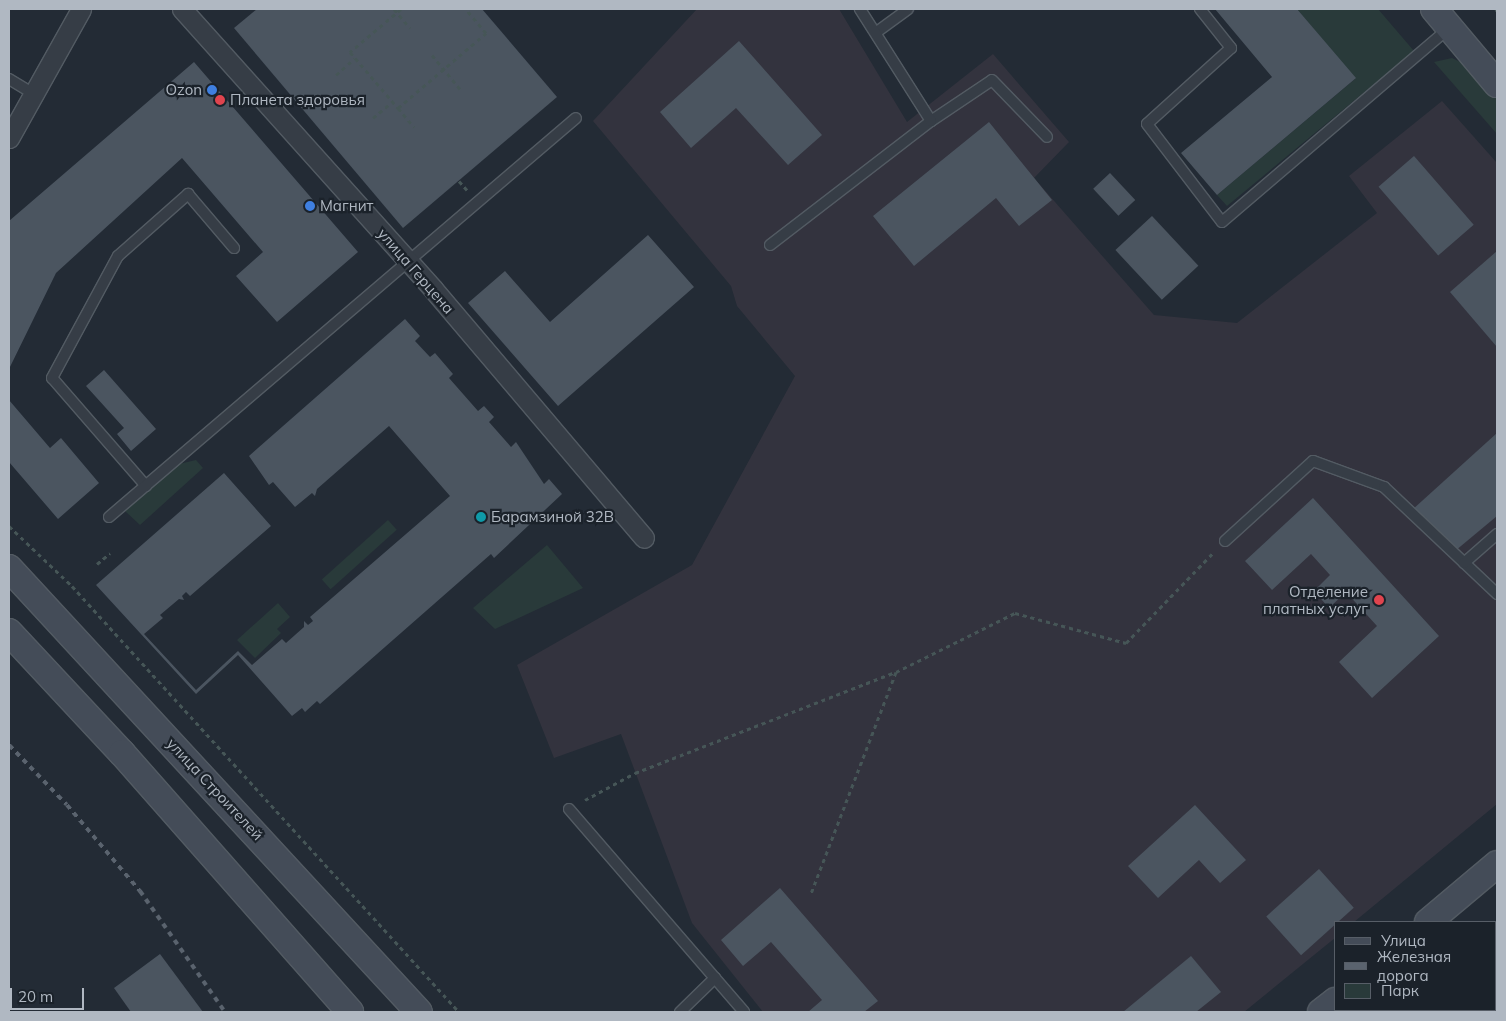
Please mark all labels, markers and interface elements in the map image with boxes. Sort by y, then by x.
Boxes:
place label: Ozon [165,81,202,99]
marker: Ozon [206,84,218,96]
place label: Планета здоровья [230,91,365,109]
marker: Планета здоровья [214,94,226,106]
place label: Магнит [320,197,373,215]
marker: Магнит [304,200,316,212]
street label: улица Герцена [374,225,458,317]
place label: Барамзиной 32В [491,508,614,526]
marker: Барамзиной 32В [475,511,487,523]
place label: Отделение платных услуг [1263,582,1368,617]
marker: Отделение платных услуг [1372,593,1386,607]
street label: улица Строителей [163,734,267,844]
legend [1334,921,1496,1011]
text: Улица [1381,931,1426,950]
text: Железная дорога [1377,947,1451,985]
scale bar [12,978,86,1010]
text: Парк [1381,981,1419,1000]
text: 20 m [18,987,53,1006]

